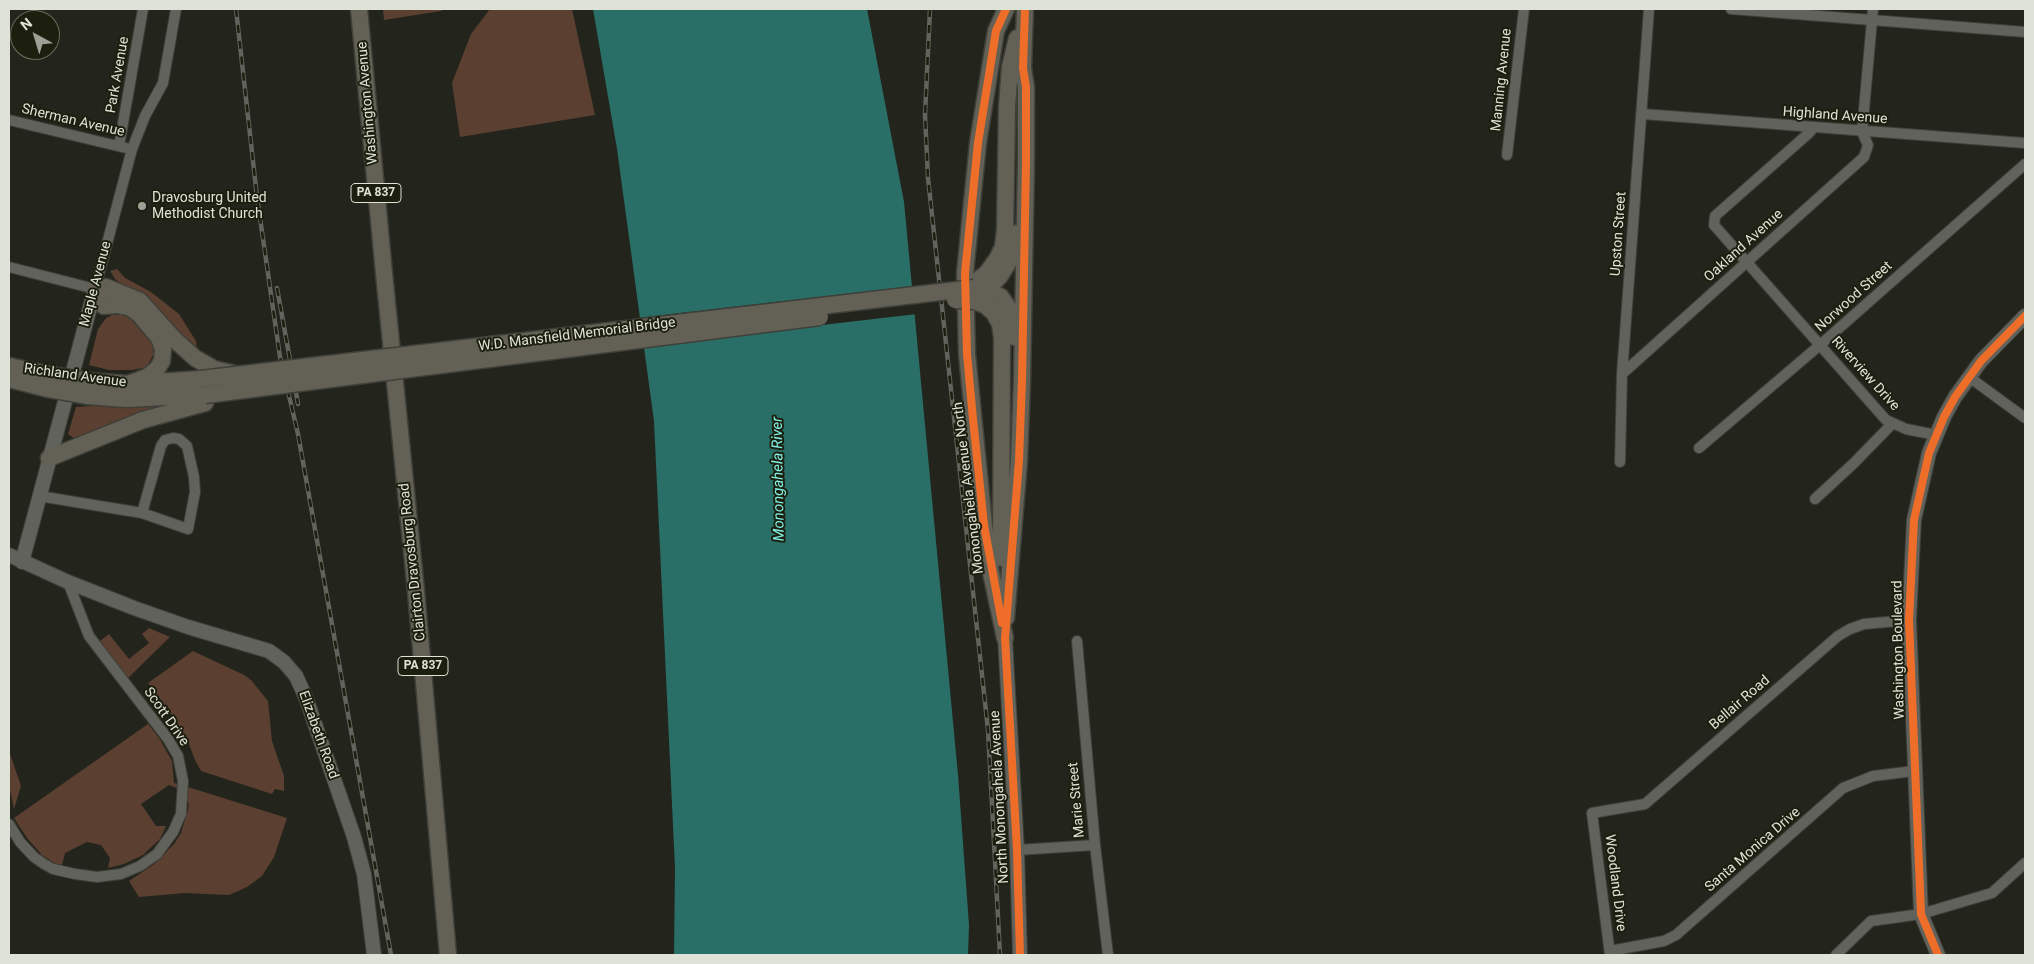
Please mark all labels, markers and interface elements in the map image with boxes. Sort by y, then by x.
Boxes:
north arrow [10,10,60,60]
text: N [17,15,35,33]
street label: Manning Avenue [1488,28,1516,132]
street label: Park Avenue [103,35,133,115]
street label: Washington Avenue [354,41,382,165]
street label: Sherman Avenue [20,101,126,141]
street label: Highland Avenue [1782,104,1888,128]
road number: PA 837 [351,184,401,202]
place label: Dravosburg United Methodist Church [152,190,267,222]
street label: Upston Street [1608,191,1630,277]
marker: Dravosburg United Methodist Church [136,200,148,212]
street label: Oakland Avenue [1701,206,1787,286]
street label: Maple Avenue [77,239,115,329]
street label: Norwood Street [1812,258,1896,336]
street label: W.D. Mansfield Memorial Bridge [478,315,676,355]
street label: Riverview Drive [1827,333,1903,415]
street label: Richland Avenue [23,361,127,391]
street label: Monongahela Avenue North [950,401,988,575]
water label: Monongahela River [769,417,789,541]
street label: Clairton Dravosburg Road [396,482,430,642]
street label: Washington Boulevard [1889,580,1909,720]
road number: PA 837 [398,656,448,676]
street label: Bellair Road [1706,672,1774,734]
street label: Scott Drive [140,684,192,750]
street label: Elizabeth Road [294,689,342,781]
street label: North Monongahela Avenue [987,710,1013,884]
street label: Marie Street [1065,762,1089,838]
street label: Santa Monica Drive [1702,804,1804,896]
street label: Woodland Drive [1601,834,1629,932]

